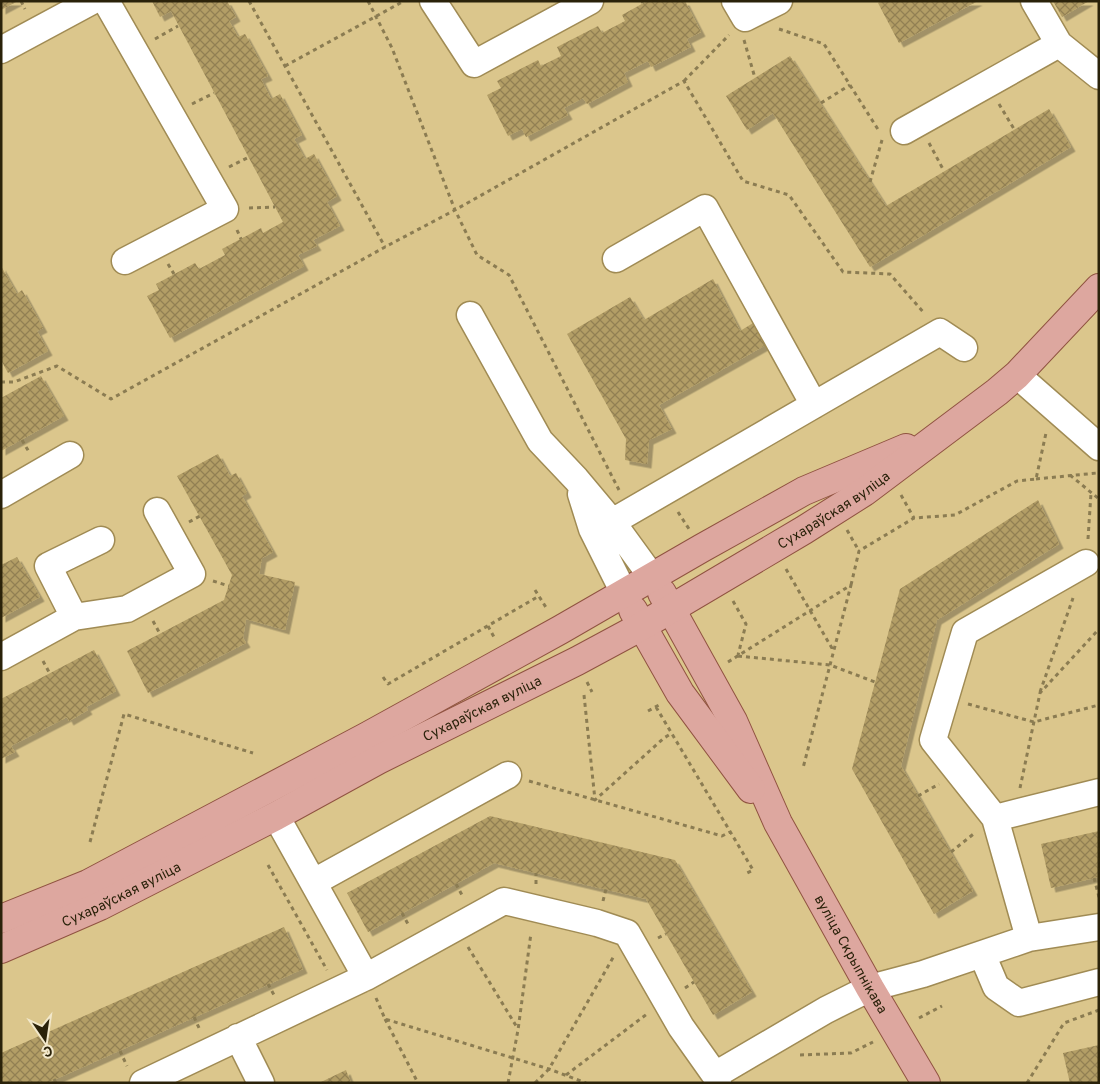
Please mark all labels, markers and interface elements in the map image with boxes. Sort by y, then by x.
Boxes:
street label: Сухараўская вуліца [775,468,894,554]
street label: Сухараўская вуліца [420,673,545,746]
street label: Сухараўская вуліца [59,859,184,932]
street label: вуліца Скрыпнікава [810,892,890,1017]
north arrow [20,1014,70,1064]
text: С [41,1041,54,1060]

